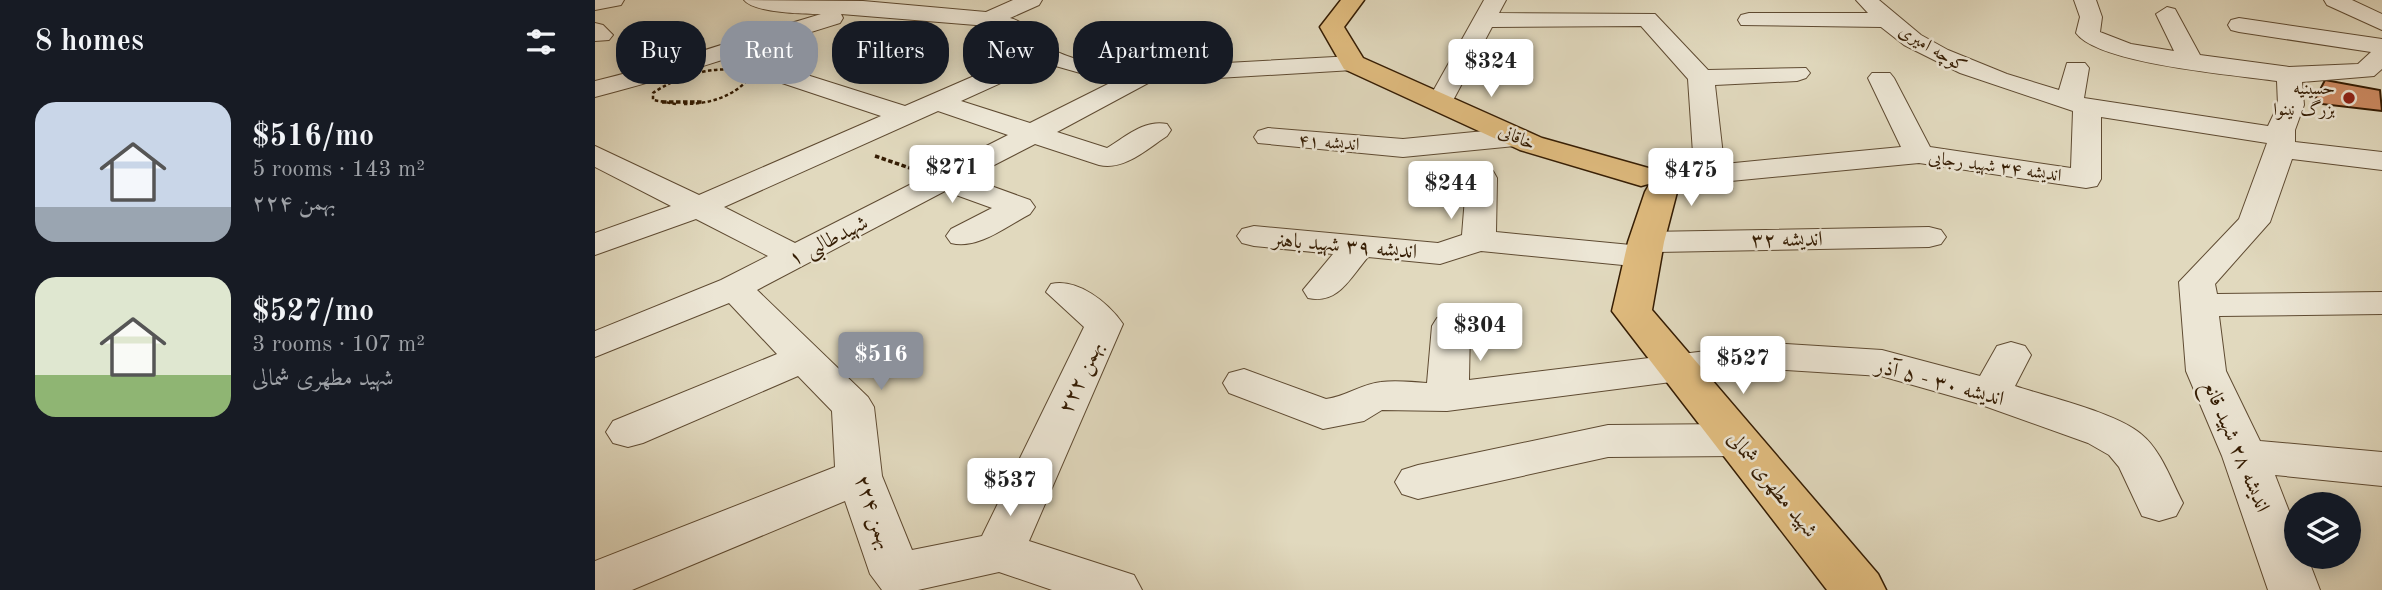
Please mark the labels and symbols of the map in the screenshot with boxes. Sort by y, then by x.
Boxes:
street label: کوچه امیری [1894,22,1969,79]
pin: $324 [1450,40,1532,99]
place label: حسینیه بزرگ نینوا [2273,80,2335,120]
marker: حسینیه بزرگ نینوا [2341,90,2357,106]
street label: خاقانی [1496,122,1537,154]
street label: اندیشه ۴۱ [1298,132,1360,155]
pin: $271 [911,146,993,205]
pin: $475 [1650,148,1732,208]
street label: اندیشه ۳۴ شهید رجایی [1927,149,2063,187]
pin: $244 [1410,162,1492,221]
street label: شهیدطالبی ۱ [786,213,874,275]
street label: اندیشه ۳۲ [1751,229,1823,252]
street label: اندیشه ۳۹ شهید باهنر [1270,230,1418,265]
pin: $304 [1439,304,1521,363]
pin: $516 [840,332,922,392]
pin: $527 [1702,336,1784,396]
street label: ۲۲بهمن ۲ [1056,339,1109,418]
street label: اندیشه ۳۰ - ۵ آذر [1871,352,2007,411]
street label: اندیشه ۲۸ شهید قانع [2192,378,2273,518]
street label: شهید مطهری شمالی [1721,428,1821,543]
pin: $537 [969,458,1051,518]
street label: ۲۲بهمن ۴ [848,473,895,553]

